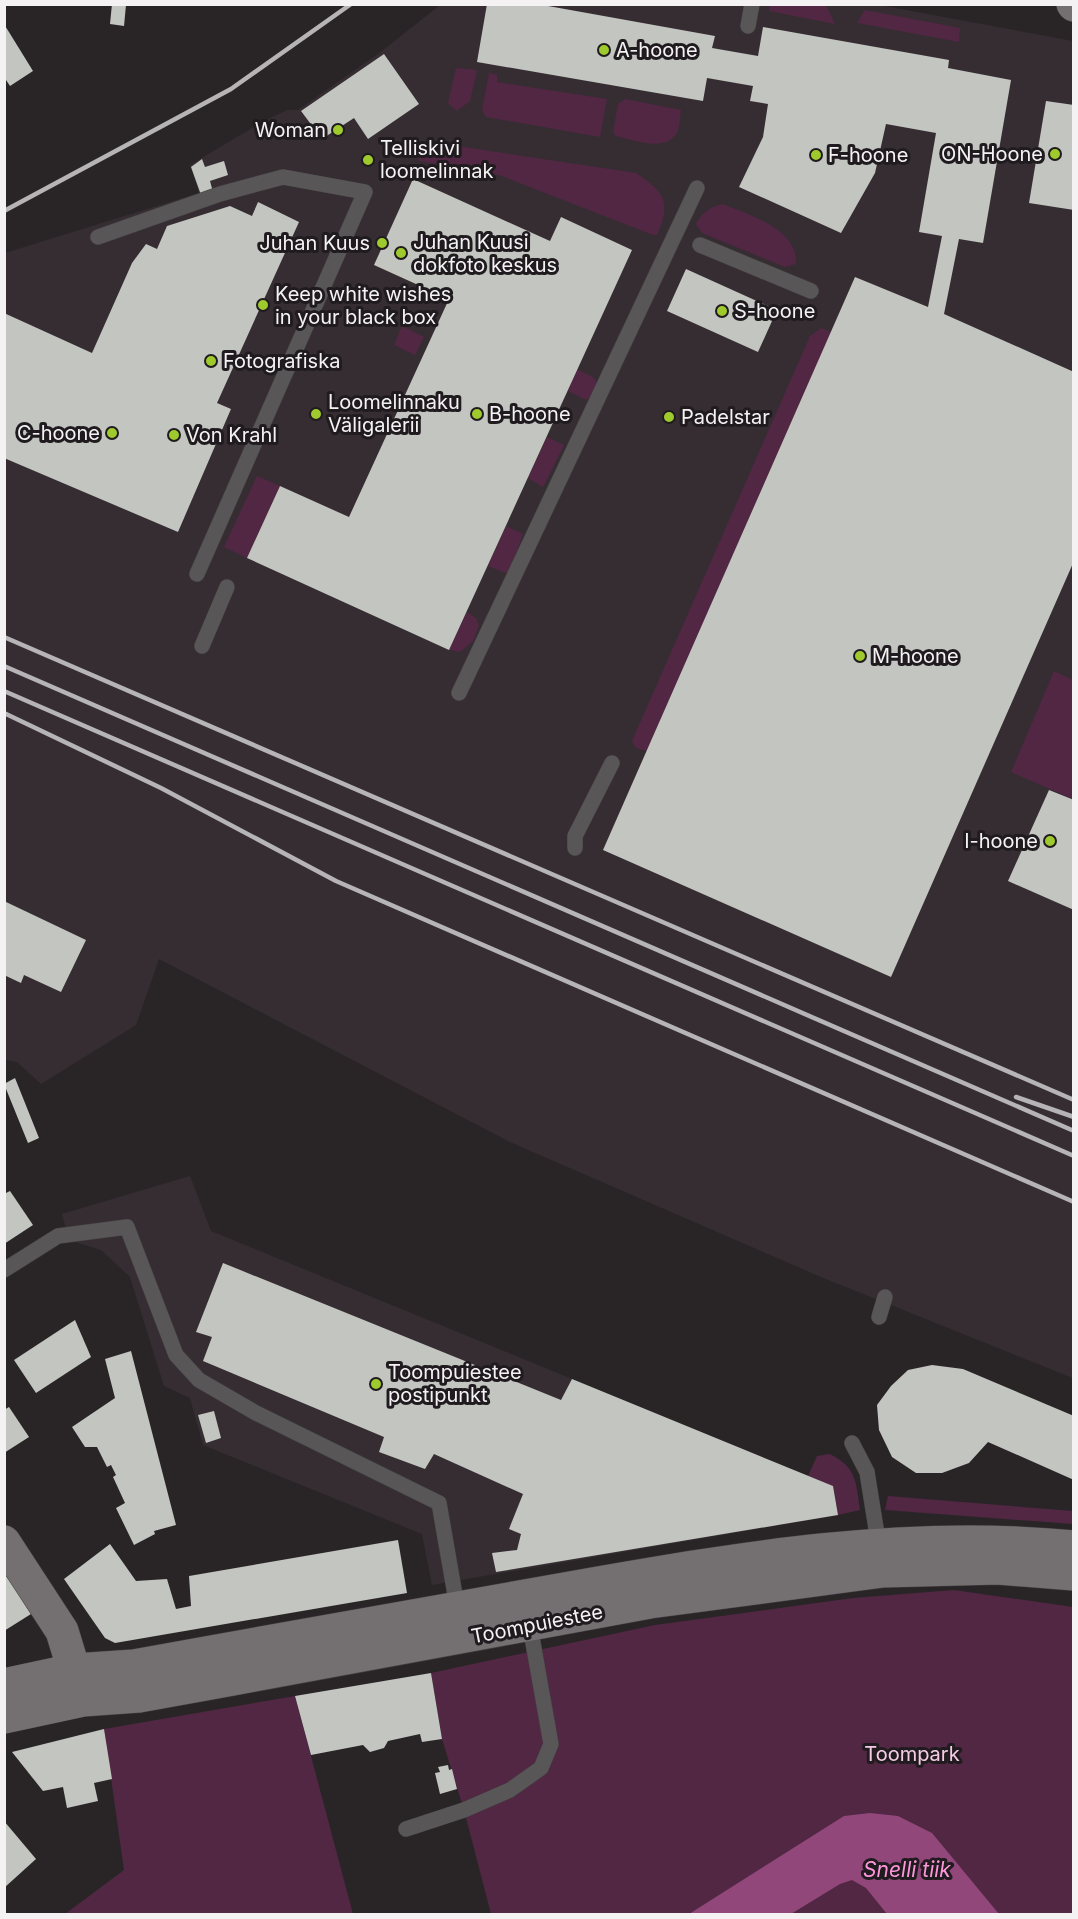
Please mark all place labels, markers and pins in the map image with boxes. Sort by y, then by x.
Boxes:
place label: A-hoone [616,38,698,62]
marker: A-hoone [597,43,611,57]
place label: Woman [255,118,326,142]
marker: Woman [331,123,345,137]
place label: Telliskivi loomelinnak [380,136,494,183]
place label: ON-Hoone [941,142,1043,166]
place label: F-hoone [828,143,908,167]
marker: ON-Hoone [1048,147,1062,161]
marker: F-hoone [809,148,823,162]
marker: Telliskivi loomelinnak [361,153,375,167]
place label: Juhan Kuusi dokfoto keskus [413,230,557,277]
place label: Juhan Kuus [259,231,370,255]
marker: Juhan Kuus [375,236,389,250]
marker: Juhan Kuusi dokfoto keskus [394,246,408,260]
place label: Keep white wishes in your black box [275,282,451,329]
marker: Keep white wishes in your black box [256,298,270,312]
place label: S-hoone [734,299,815,323]
marker: S-hoone [715,304,729,318]
place label: Fotografiska [223,349,340,373]
marker: Fotografiska [204,354,218,368]
place label: Loomelinnaku Väligalerii [328,390,460,437]
place label: B-hoone [489,402,571,426]
place label: Padelstar [681,405,770,429]
marker: Loomelinnaku Väligalerii [309,407,323,421]
marker: B-hoone [470,407,484,421]
marker: Padelstar [662,410,676,424]
place label: C-hoone [17,421,100,445]
place label: Von Krahl [186,423,277,447]
marker: C-hoone [105,426,119,440]
marker: Von Krahl [167,428,181,442]
place label: M-hoone [872,644,959,668]
marker: M-hoone [853,649,867,663]
place label: I-hoone [964,829,1038,853]
marker: I-hoone [1043,834,1057,848]
place label: Toompuiestee postipunkt [388,1360,522,1407]
marker: Toompuiestee postipunkt [369,1377,383,1391]

